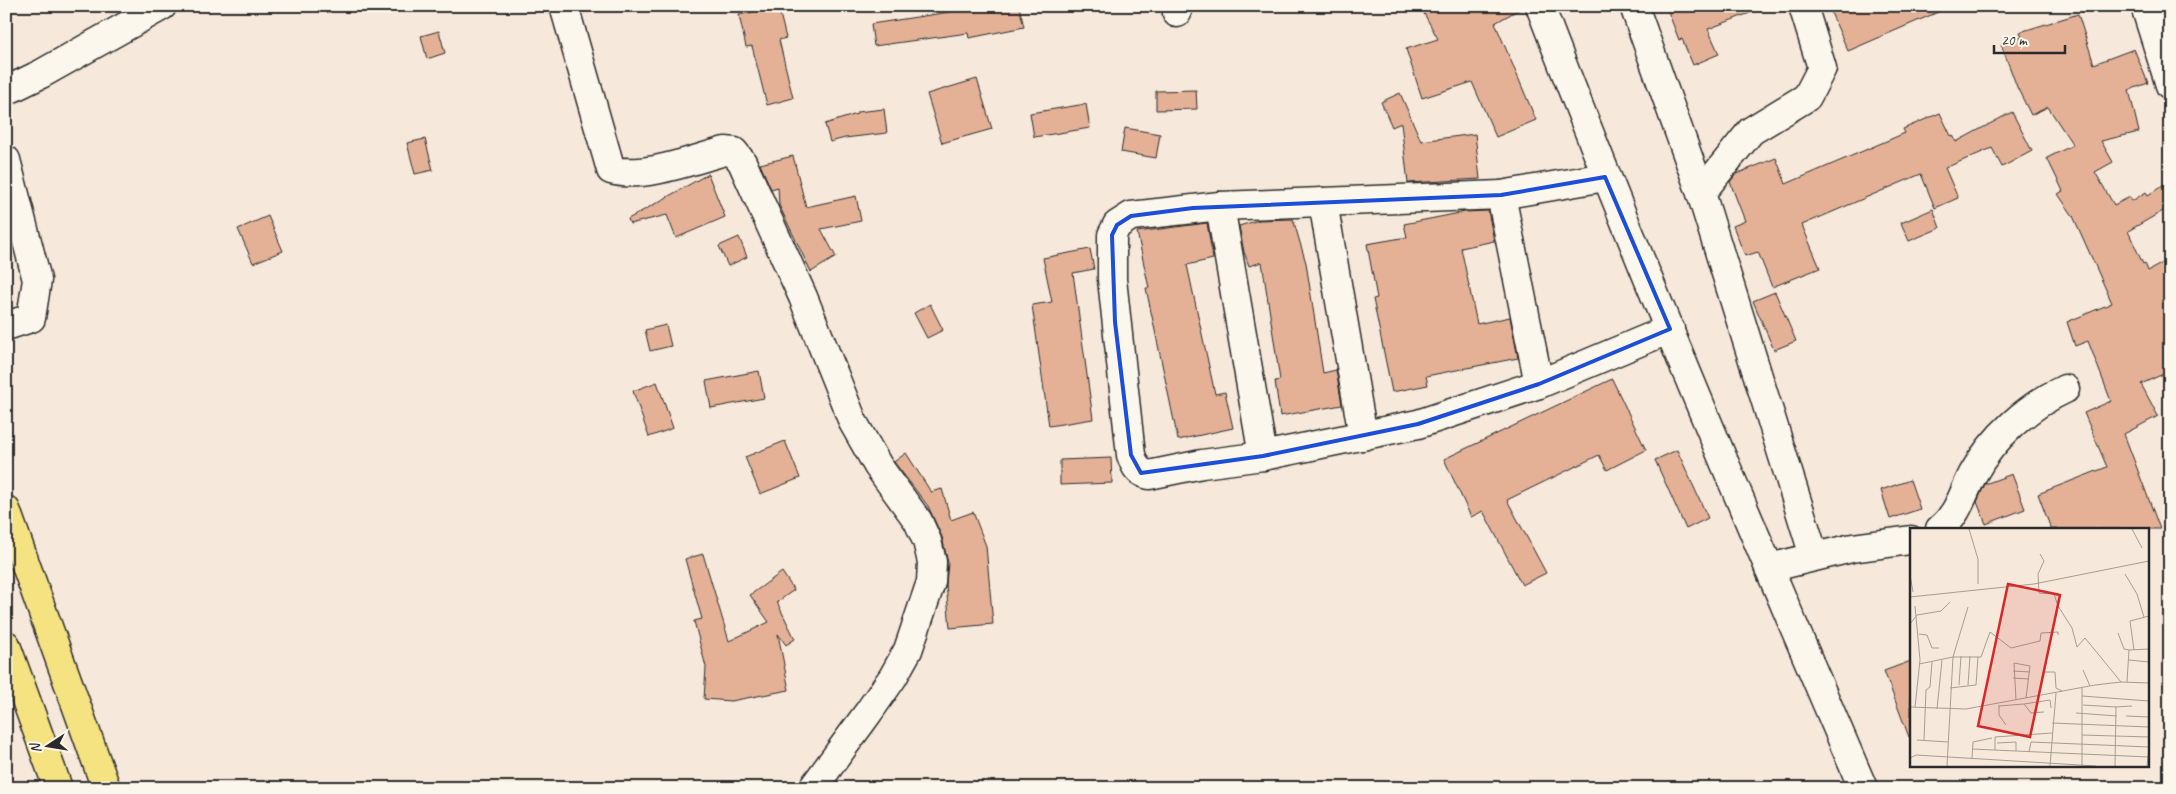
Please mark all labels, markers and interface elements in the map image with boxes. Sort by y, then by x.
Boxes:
scale bar [1994,22,2065,54]
text: 20 m [2001,31,2028,50]
inset map [1910,528,2148,766]
north arrow [22,722,72,772]
text: N [26,740,45,755]

